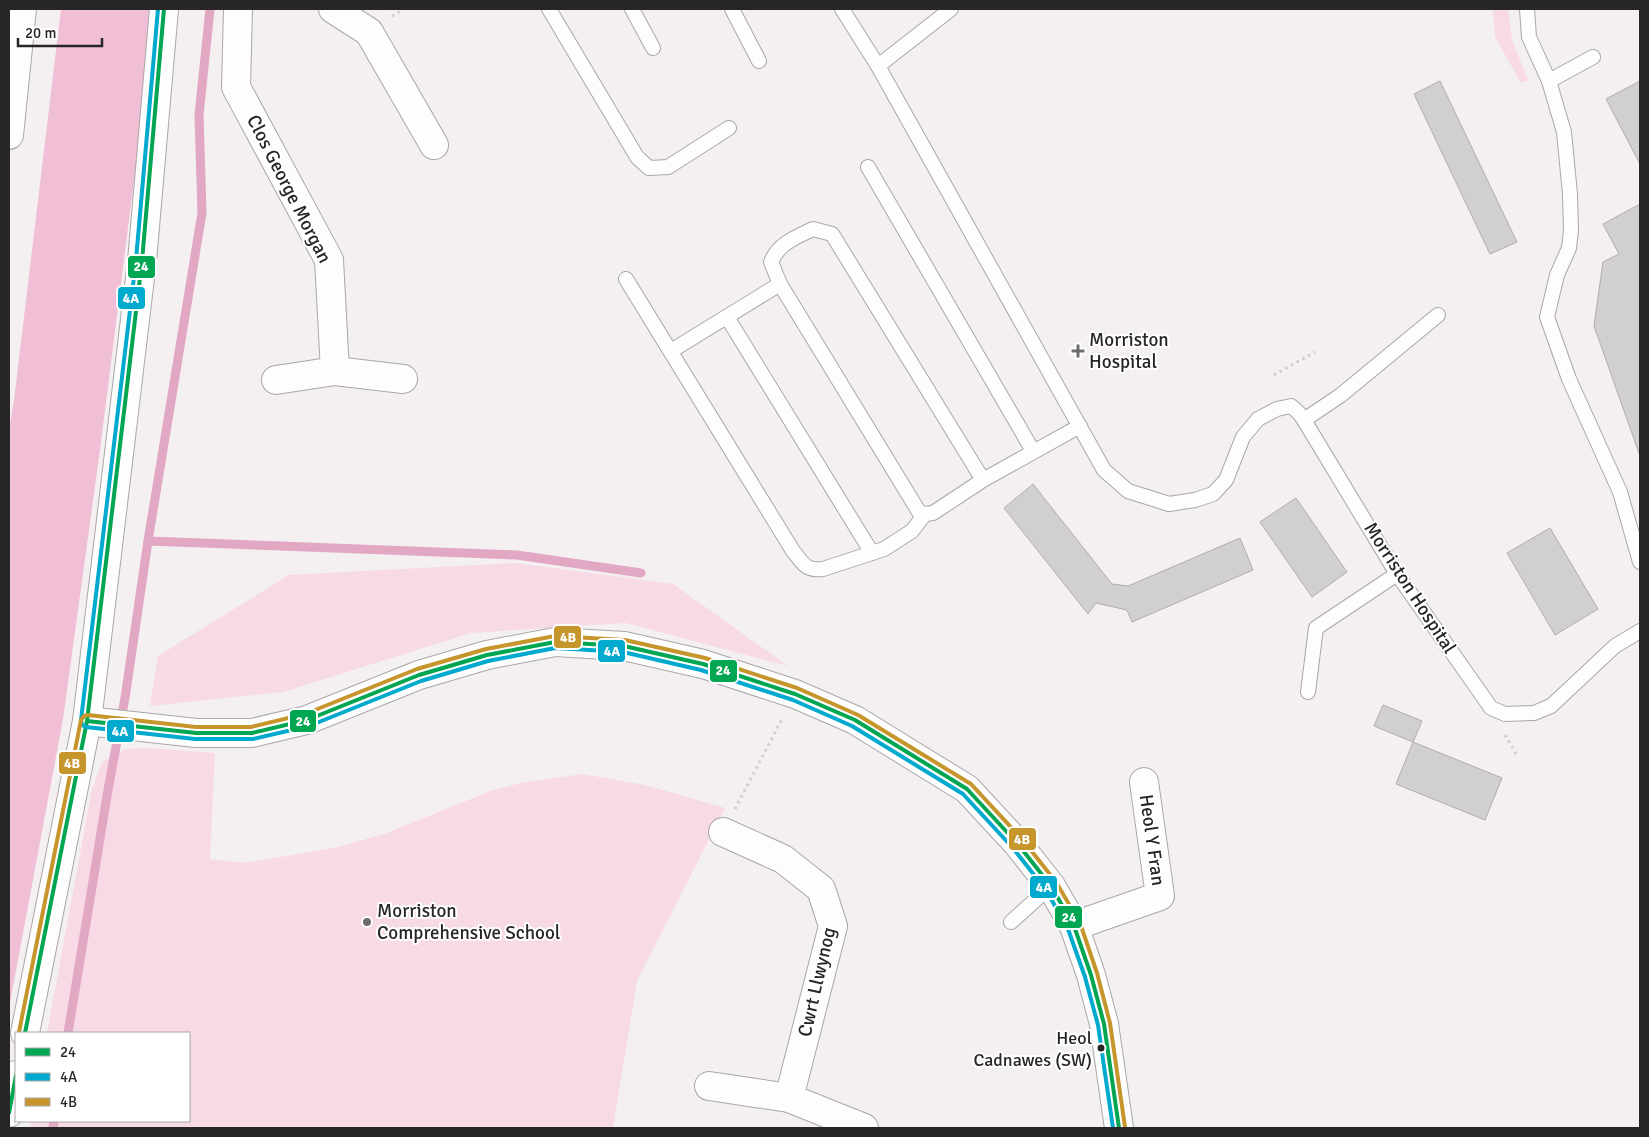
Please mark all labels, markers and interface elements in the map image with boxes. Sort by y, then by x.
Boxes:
scale bar [18,15,101,47]
text: 20 m [25,24,56,42]
street label: Clos George Morgan [241,111,337,267]
line badge: 24 [127,255,156,279]
text: 24 [133,258,149,275]
line badge: 4A [117,286,146,310]
text: 4A [123,290,139,307]
place label: Morriston Hospital [1089,328,1169,374]
marker: Morriston Hospital [1071,344,1085,358]
street label: Morriston Hospital [1359,518,1461,658]
line badge: 4B [553,625,582,649]
text: 4B [560,629,576,646]
line badge: 4A [597,639,626,663]
text: 4A [604,643,620,660]
line badge: 24 [709,659,738,683]
text: 24 [715,662,731,679]
line badge: 24 [289,709,317,733]
text: 24 [295,713,311,730]
line badge: 4A [106,719,135,743]
text: 4A [112,723,128,740]
line badge: 4B [58,751,87,775]
text: 4B [64,755,80,772]
street label: Heol Y Fran [1134,793,1170,887]
line badge: 4B [1008,827,1037,851]
text: 4B [1014,831,1030,848]
line badge: 4A [1029,875,1058,899]
text: 4A [1036,879,1052,896]
place label: Morriston Comprehensive School [377,899,560,945]
line badge: 24 [1054,905,1083,929]
text: 24 [1061,909,1077,926]
marker: Morriston Comprehensive School [361,916,373,928]
street label: Cwrt Llwynog [793,925,841,1039]
place label: Heol Cadnawes (SW) [973,1027,1092,1071]
legend [15,1032,190,1122]
text: 24 [60,1043,76,1061]
marker: Heol Cadnawes (SW) [1096,1043,1106,1053]
text: 4A [60,1068,77,1086]
text: 4B [60,1093,77,1111]

